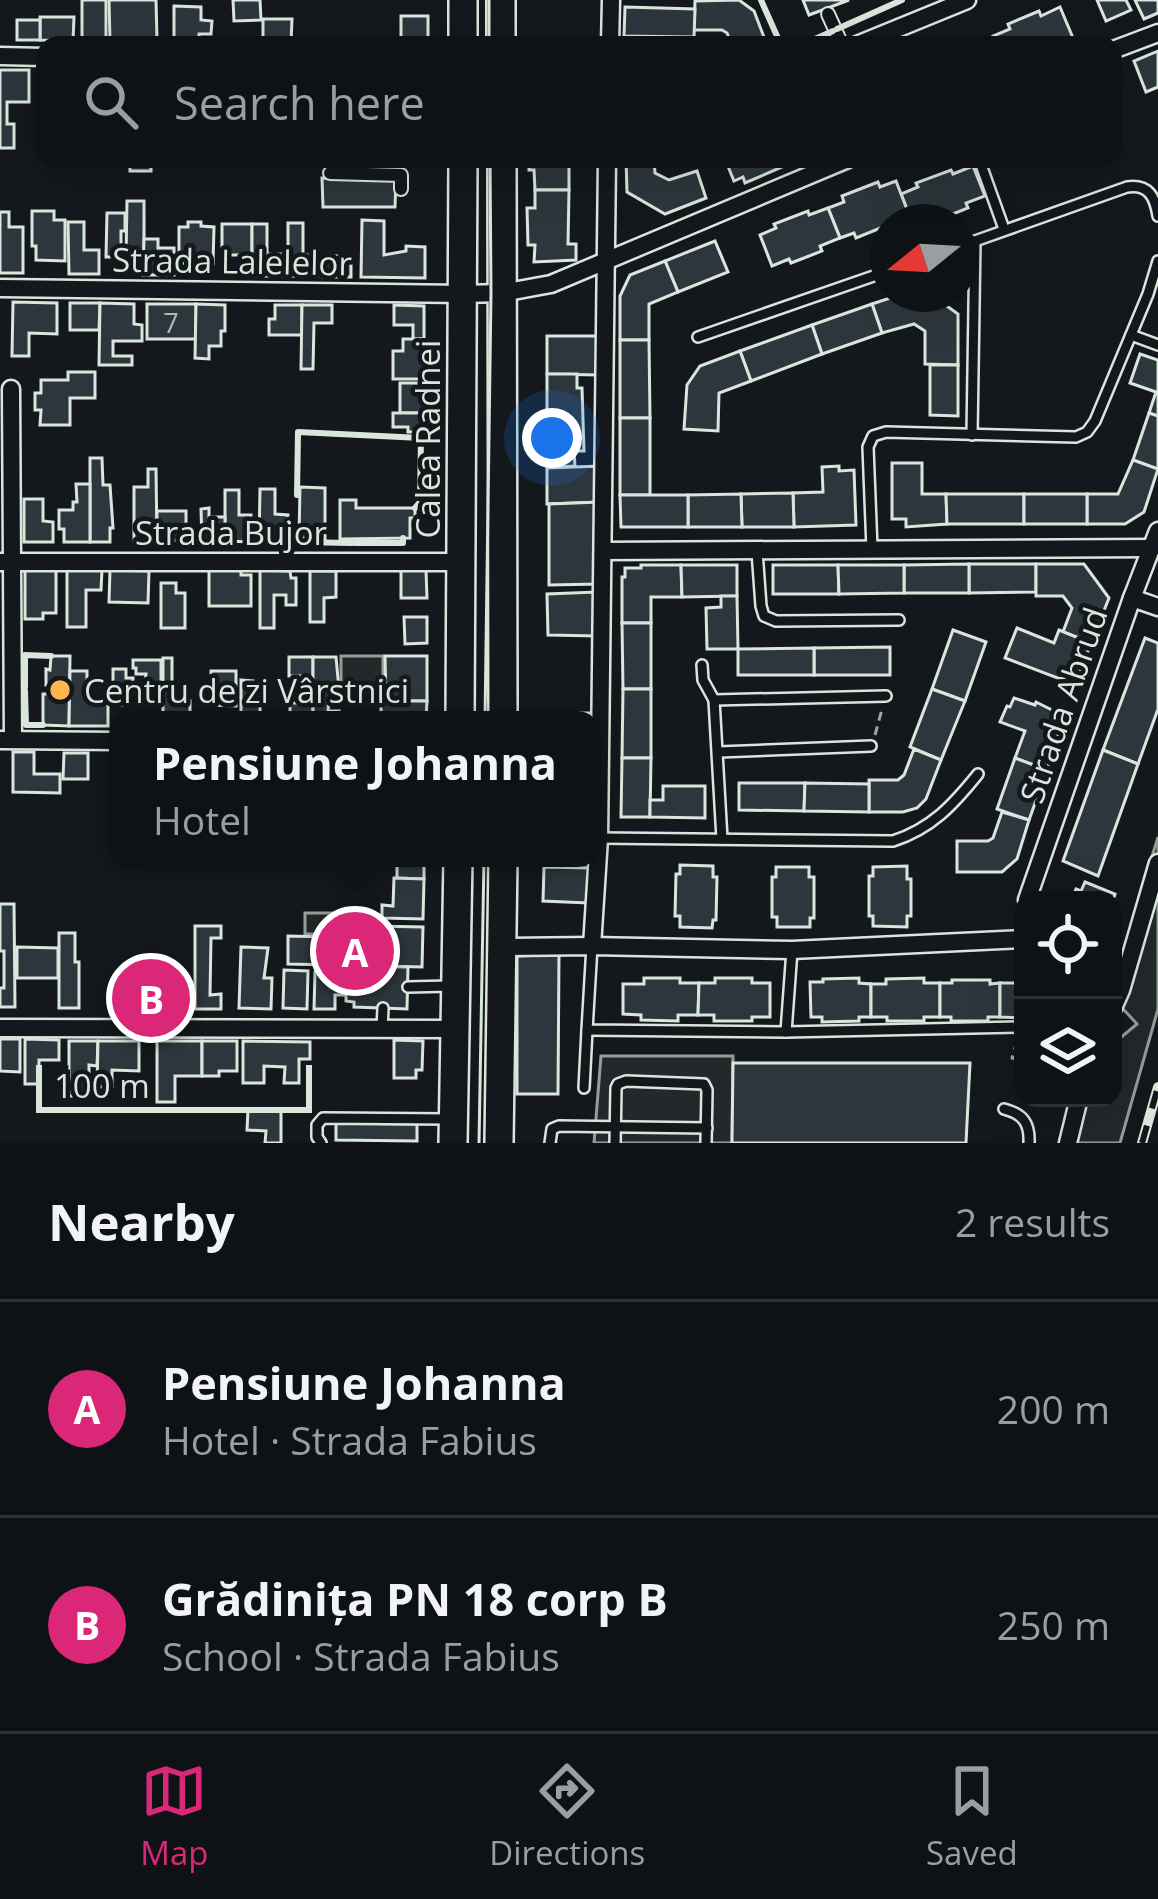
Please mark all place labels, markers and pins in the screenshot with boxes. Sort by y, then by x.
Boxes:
place label: Centru de zi Vârstnici [84,668,409,713]
marker: Centru de zi Vârstnici [47,677,73,703]
pin: A [316,906,394,996]
pin: B [112,953,190,1043]

